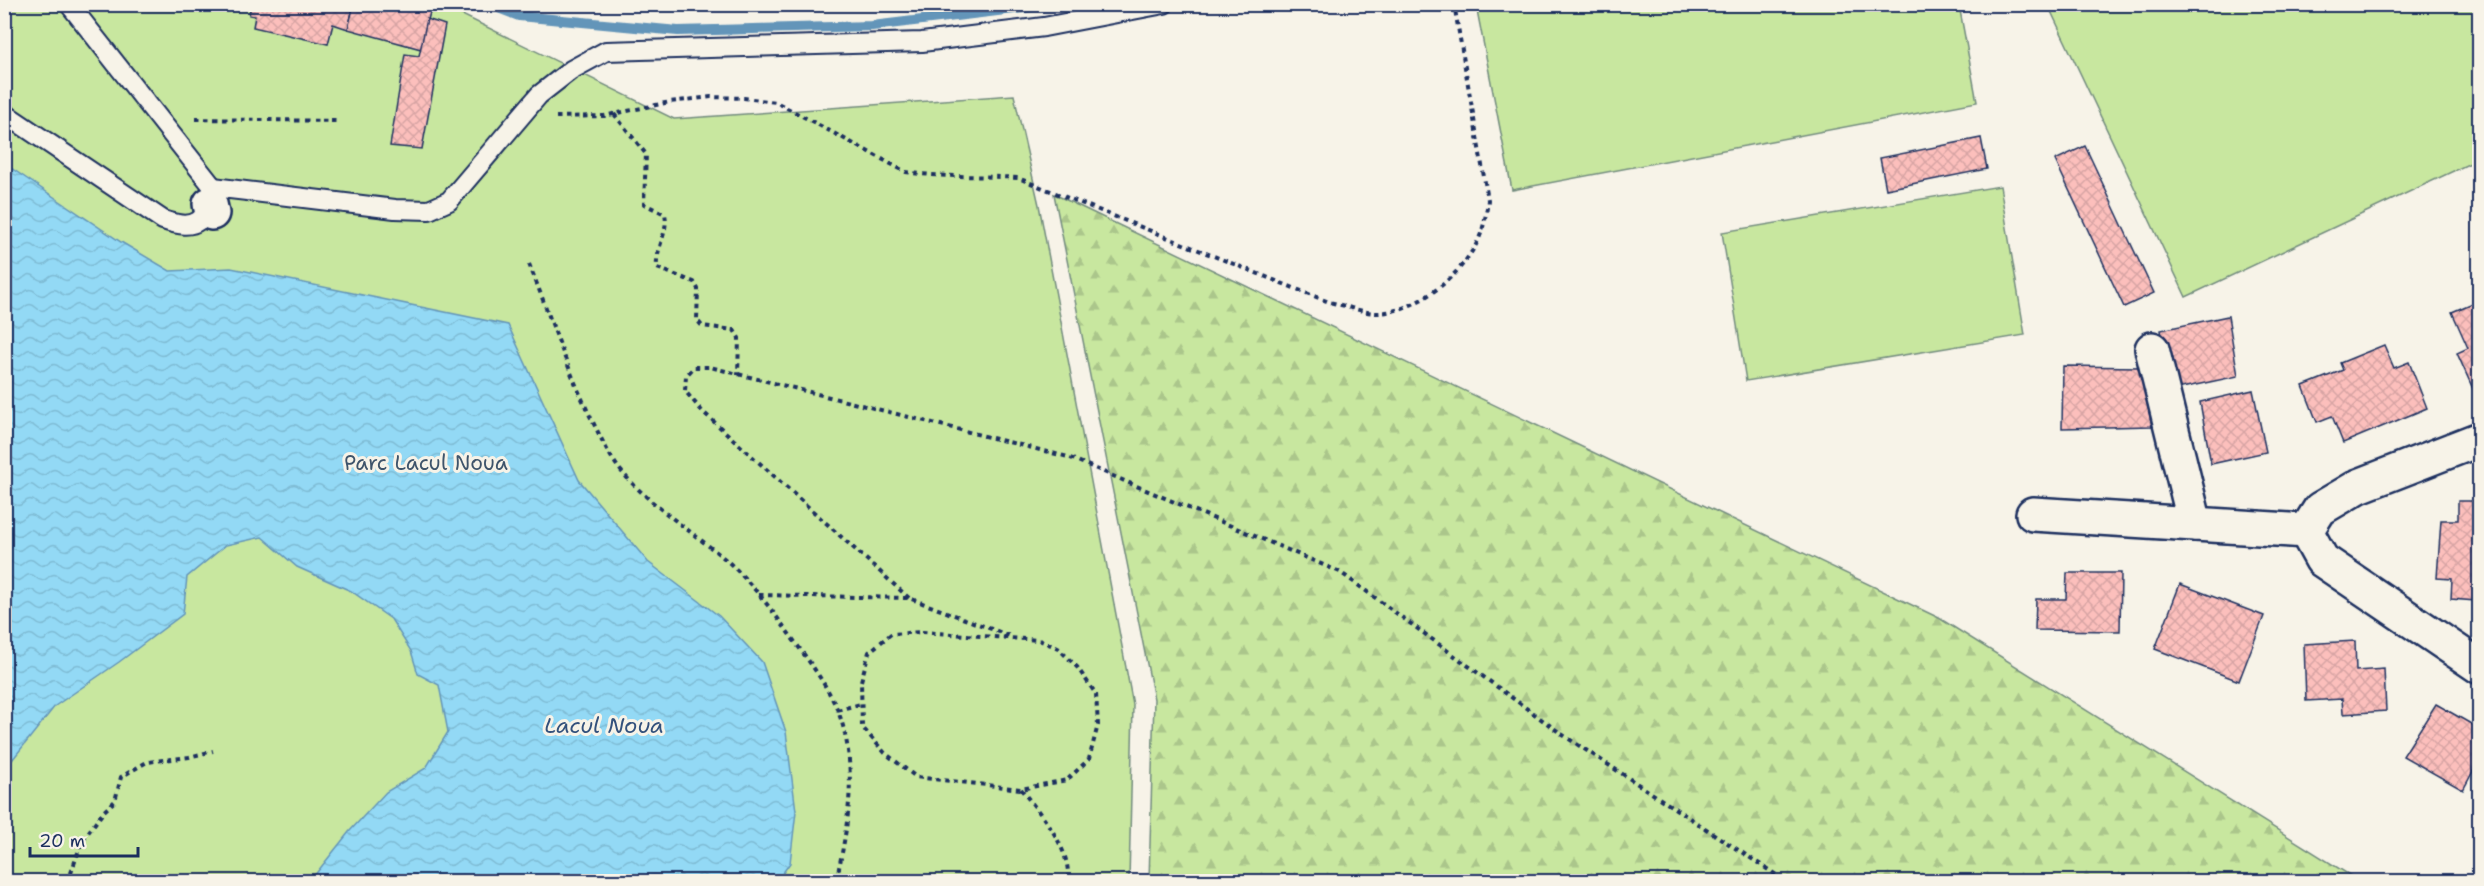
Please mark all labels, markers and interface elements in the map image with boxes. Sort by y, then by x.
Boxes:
park label: Parc Lacul Noua [344,449,508,477]
water label: Lacul Noua [544,711,664,740]
scale bar [30,820,138,858]
text: 20 m [39,829,85,853]

